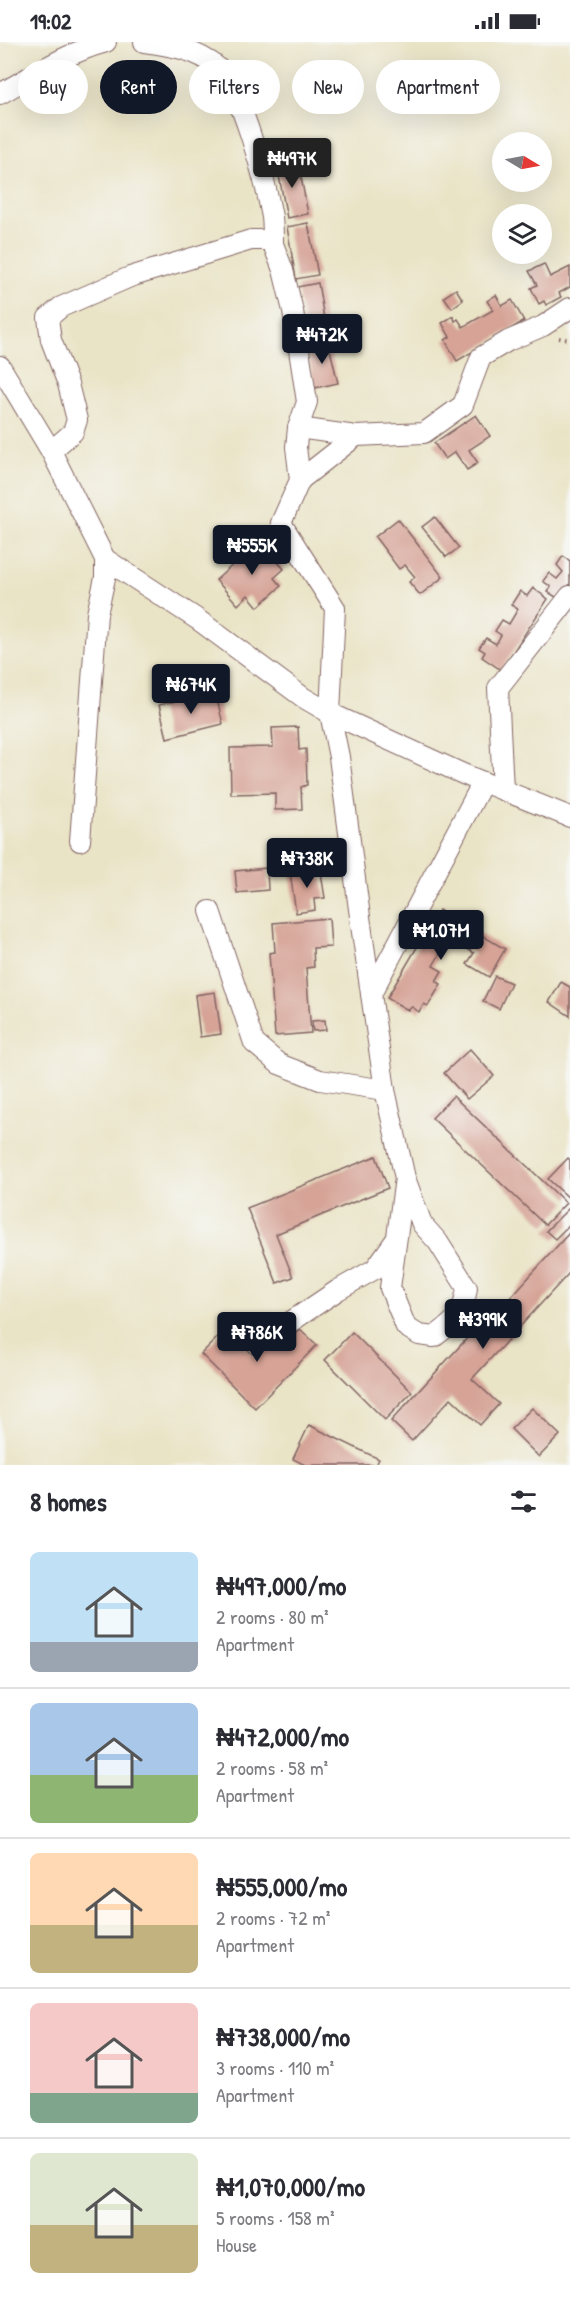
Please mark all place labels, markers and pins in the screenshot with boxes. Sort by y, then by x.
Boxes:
pin: ₦497K [250,138,334,189]
pin: ₦472K [280,314,364,365]
pin: ₦555K [210,525,294,576]
pin: ₦674K [149,664,233,715]
pin: ₦738K [265,838,349,889]
pin: ₦1.07M [392,910,490,961]
pin: ₦399K [441,1299,525,1350]
pin: ₦786K [215,1312,299,1363]

